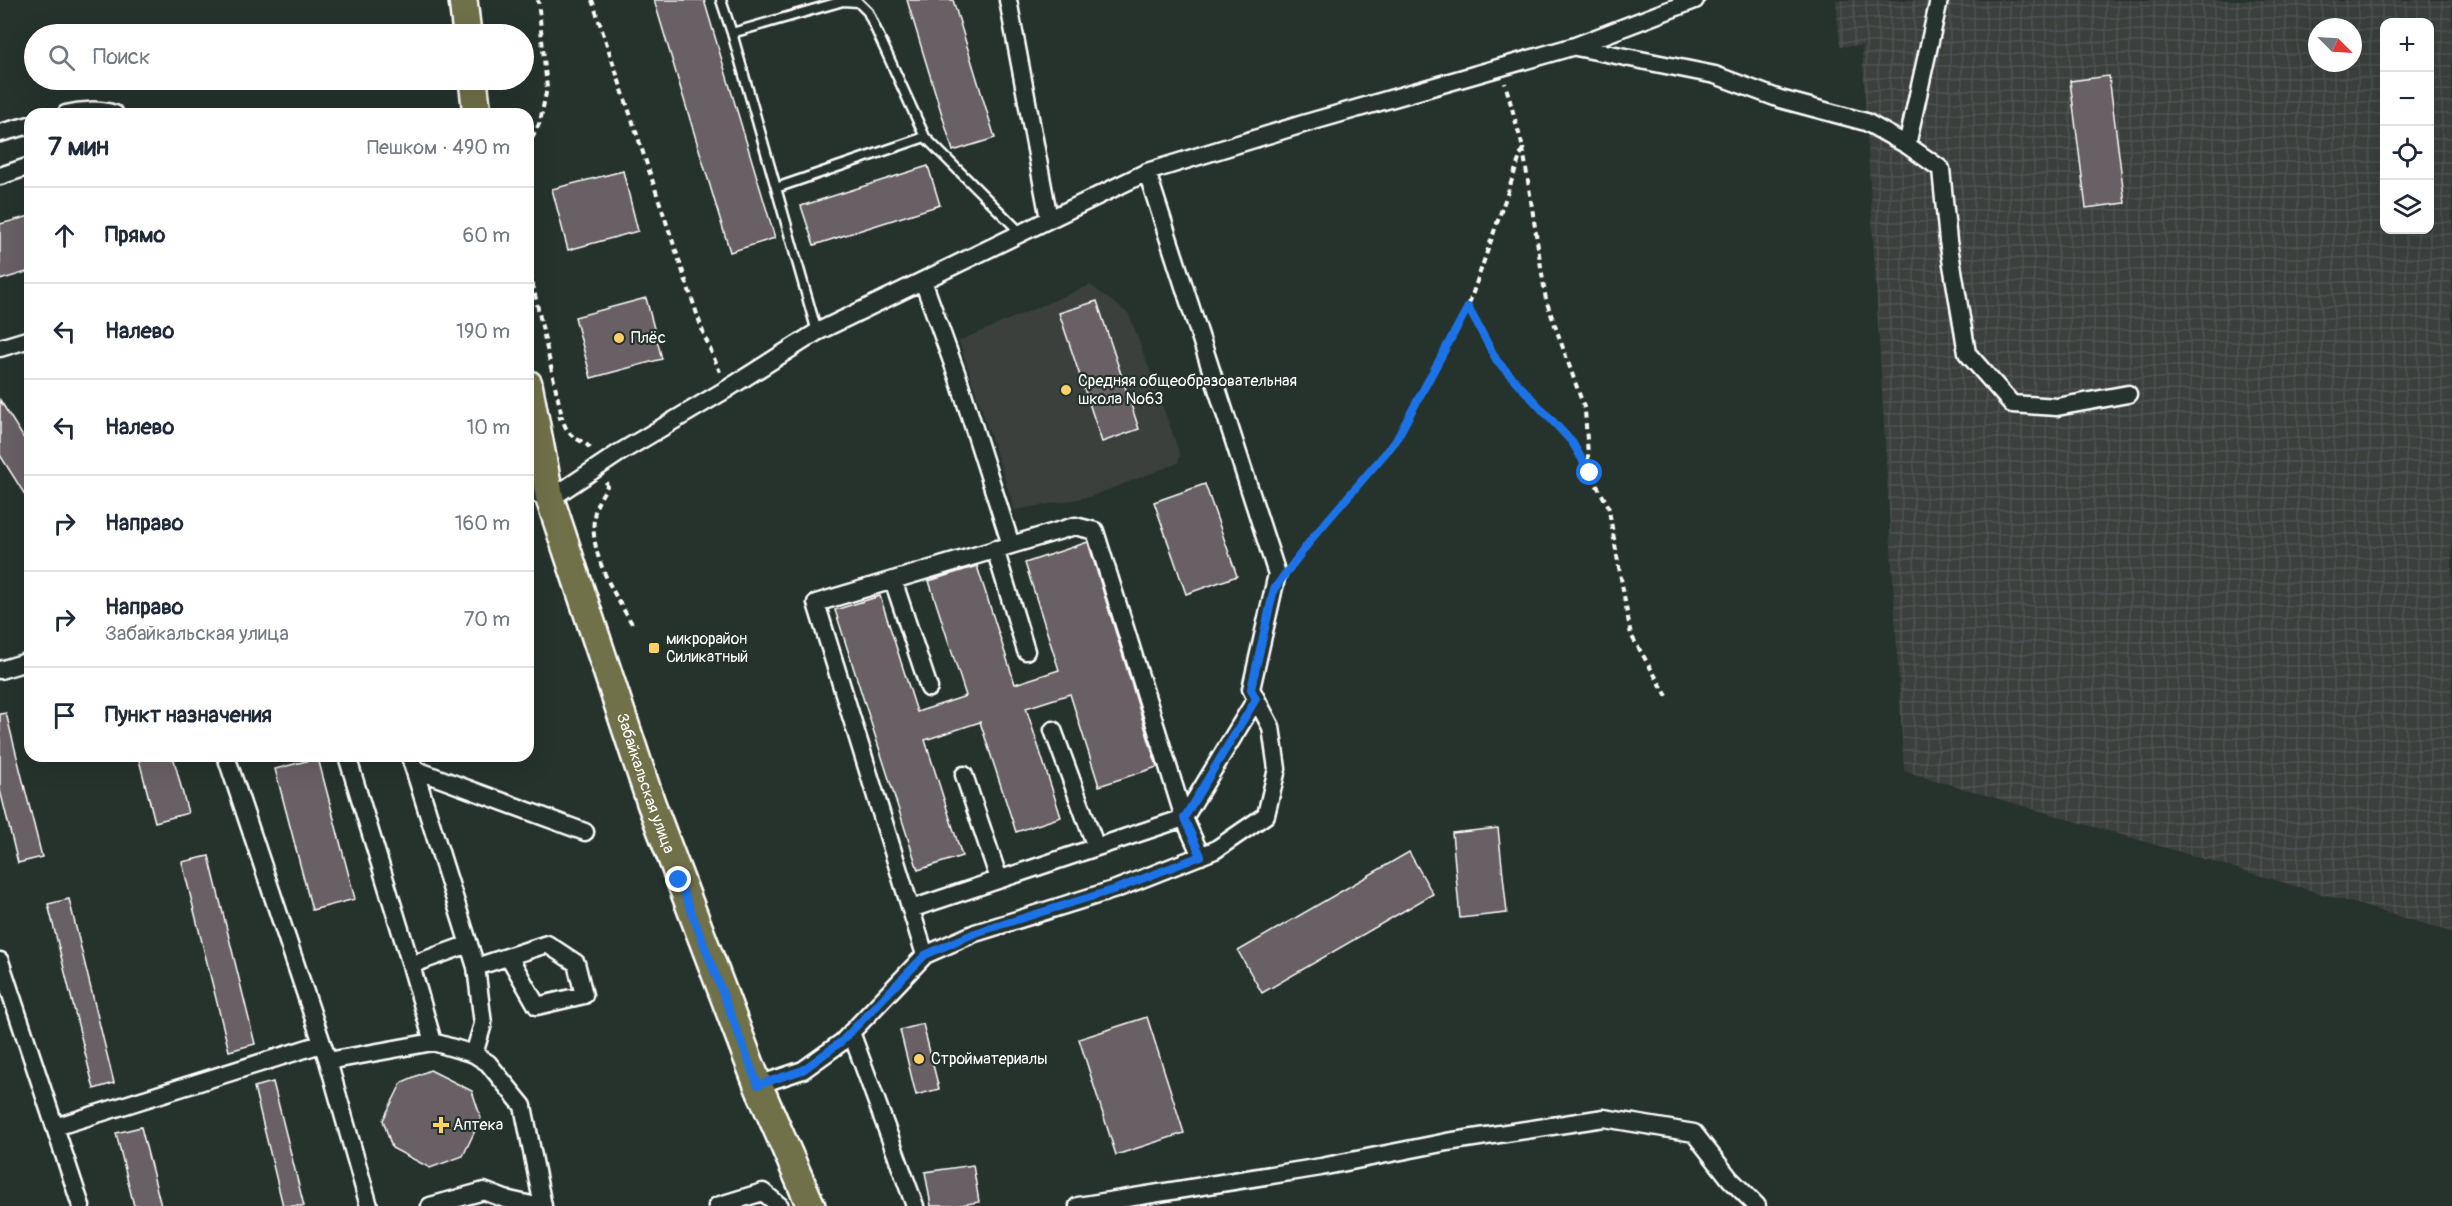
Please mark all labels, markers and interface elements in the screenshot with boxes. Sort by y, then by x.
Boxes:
north arrow [2308,18,2362,72]
map controls [2380,18,2434,234]
button: + [2380,18,2434,72]
search box [24,24,534,90]
icon: search [45,41,78,74]
text: Поиск [93,43,150,71]
button: − [2380,72,2434,126]
button: locate [2380,126,2434,180]
text: 7 мин [48,131,109,163]
text: Пешком · 490 m [367,135,510,160]
button: layers [2380,180,2434,234]
icon: ahead [48,219,81,252]
text: Прямо [105,221,165,249]
text: 60 m [463,223,510,248]
icon: left [48,315,81,348]
text: Налево [105,317,174,345]
text: 190 m [456,319,510,344]
place label: Плёс [631,328,666,348]
marker: Плёс [612,331,626,345]
place label: Средняя общеобразовательная школа №63 [1078,371,1297,409]
marker: Средняя общеобразовательная школа №63 [1059,383,1073,397]
icon: left [48,411,81,444]
text: Налево [105,413,174,441]
text: 10 m [466,415,510,440]
route start [1576,459,1602,485]
icon: right [48,507,81,540]
text: Направо [105,509,184,537]
text: 160 m [455,511,510,536]
text: Направо [105,593,184,621]
icon: right [48,603,81,636]
text: 70 m [464,607,510,632]
text: Забайкальская улица [105,621,289,646]
place label: микрорайон Силикатный [666,629,748,667]
marker: микрорайон Силикатный [647,641,661,655]
icon: arrive [48,699,81,732]
text: Пункт назначения [105,701,272,729]
street label: Забайкальская улица [612,711,679,856]
route end [665,866,691,892]
place label: Стройматериалы [931,1049,1047,1069]
marker: Стройматериалы [912,1052,926,1066]
place label: Аптека [453,1115,503,1135]
marker: Аптека [434,1118,448,1132]

